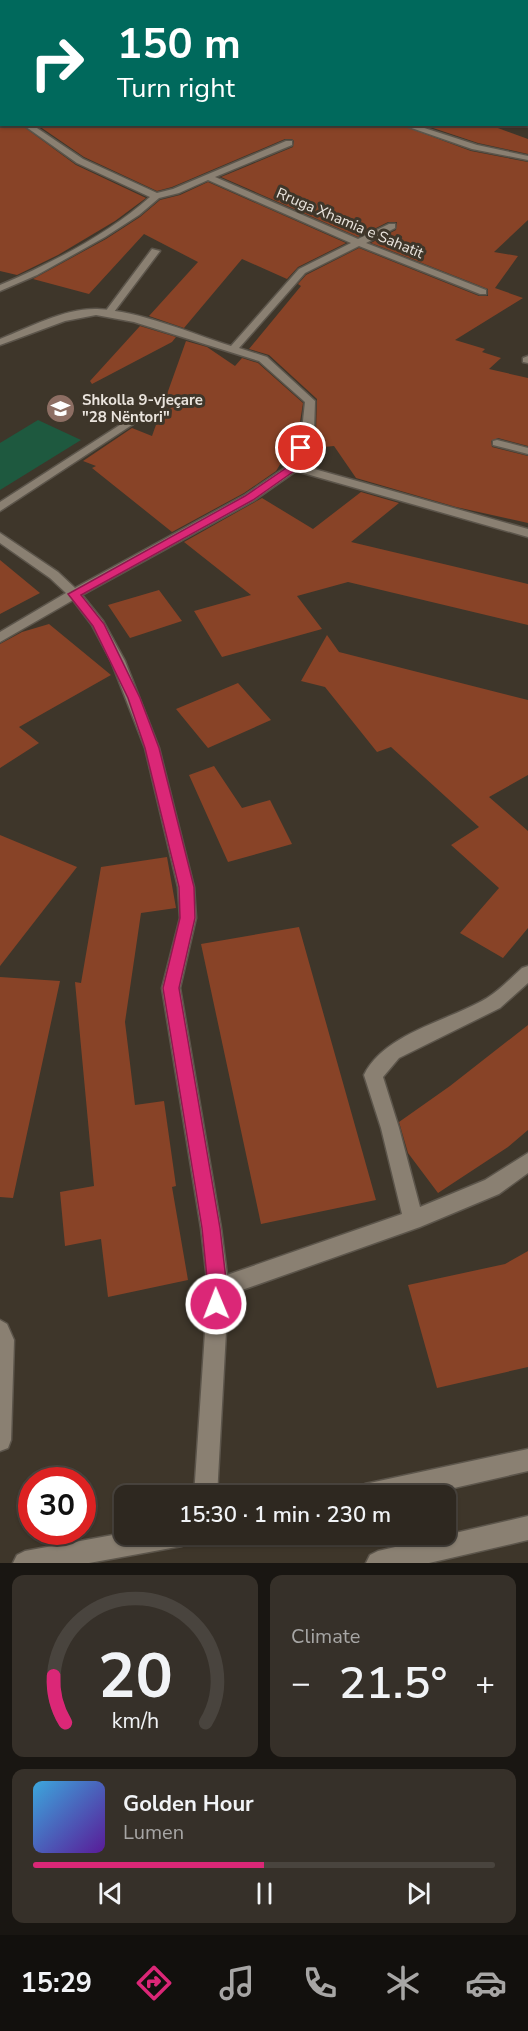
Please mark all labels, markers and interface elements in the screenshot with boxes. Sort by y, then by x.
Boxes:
text: 150 m [117,16,241,73]
icon: right [18,24,96,102]
text: Turn right [117,70,235,107]
street label: Rruga Xhamia e Sahatit [273,183,427,263]
place label: Shkolla 9-vjeçare "28 Nëntori" [82,390,203,427]
school or university icon: Shkolla 9-vjeçare "28 Nëntori" [45,393,77,425]
pin [275,422,326,473]
icon: arrive [284,431,317,464]
position arrow [184,1272,248,1336]
speed limit sign: 30 [18,1467,96,1545]
text: 15:30 · 1 min · 230 m [179,1500,391,1530]
text: Climate [291,1623,360,1650]
text: 20 [98,1634,172,1719]
text: 21.5° [339,1653,447,1714]
text: − [291,1661,311,1706]
text: + [475,1661,495,1706]
text: km/h [111,1706,159,1736]
text: Golden Hour [123,1789,254,1819]
text: Lumen [123,1819,184,1846]
icon: previous [94,1877,127,1910]
icon: pause [248,1877,281,1910]
icon: next [402,1877,435,1910]
icon: directions [133,1962,175,2004]
icon: music [216,1962,258,2004]
icon: phone [299,1962,341,2004]
icon: climate [382,1962,424,2004]
icon: car [465,1962,507,2004]
text: 15:29 [21,1965,92,2002]

